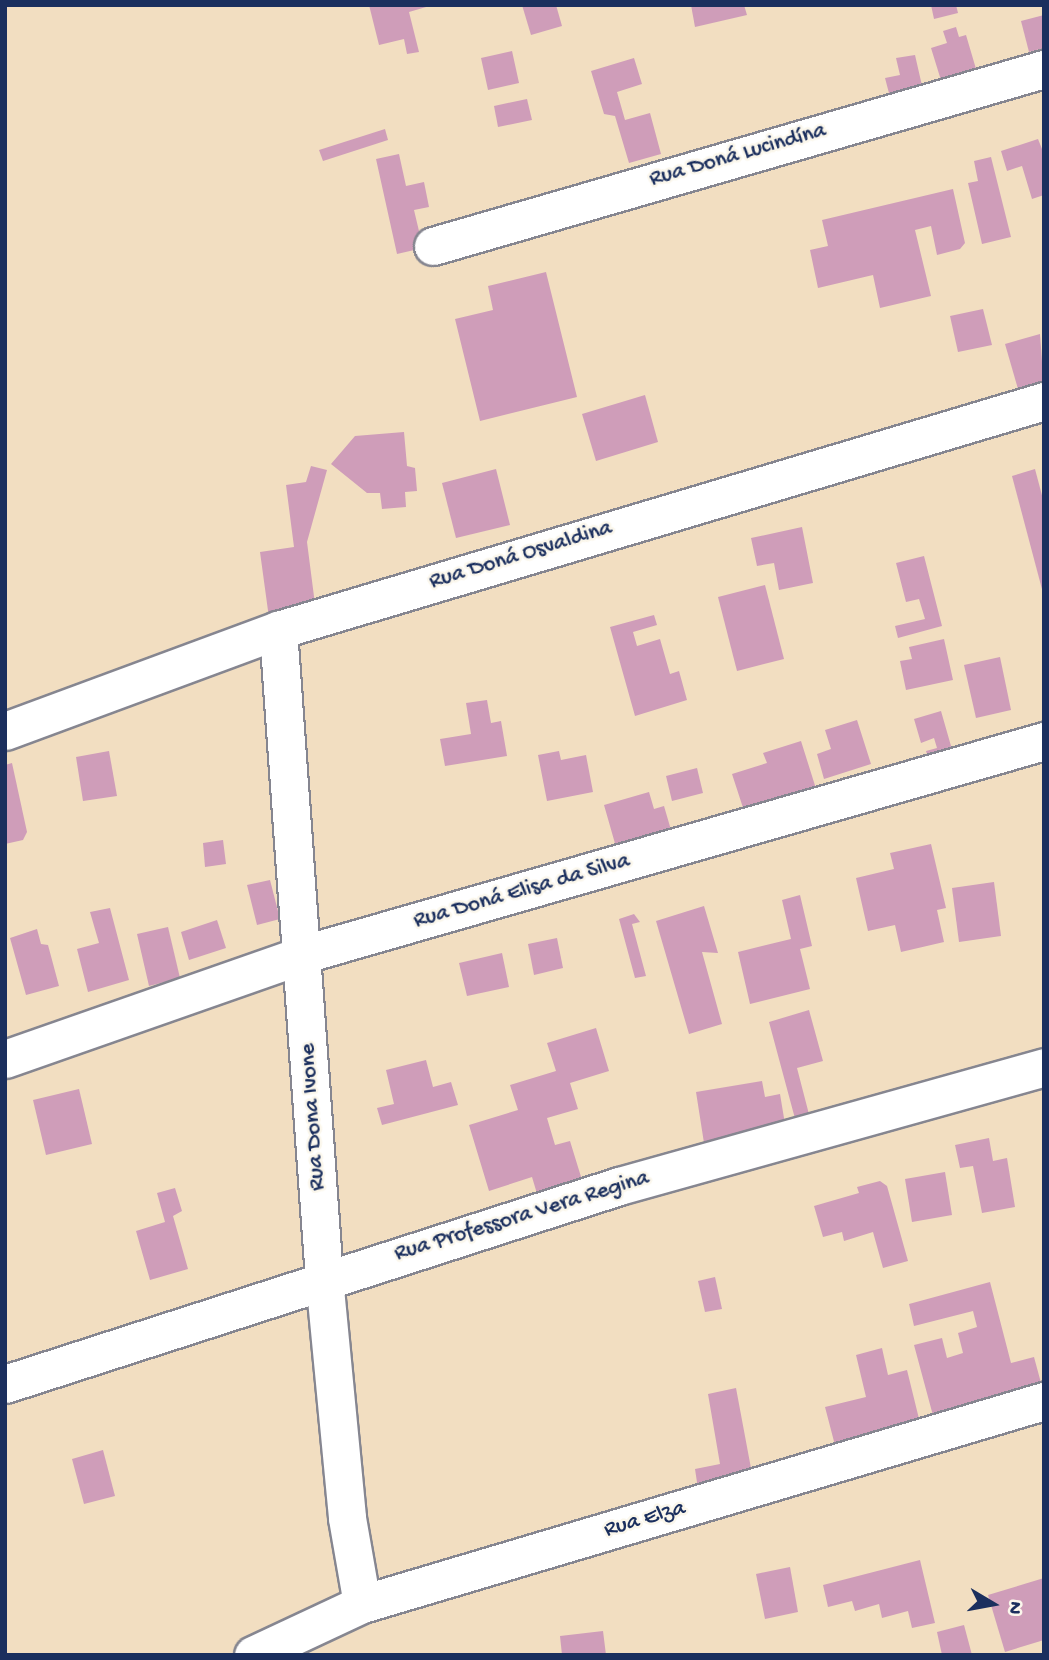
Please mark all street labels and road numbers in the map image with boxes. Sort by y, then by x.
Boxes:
street label: Rua Doná Lucindína [647,118,829,194]
street label: Rua Doná Osvaldina [426,515,616,597]
street label: Rua Doná Elisa da Silva [411,848,633,936]
street label: Rua Dona Ivone [295,1042,333,1192]
street label: Rua Professora Vera Regina [391,1165,653,1269]
street label: Rua Elza [601,1495,689,1545]

